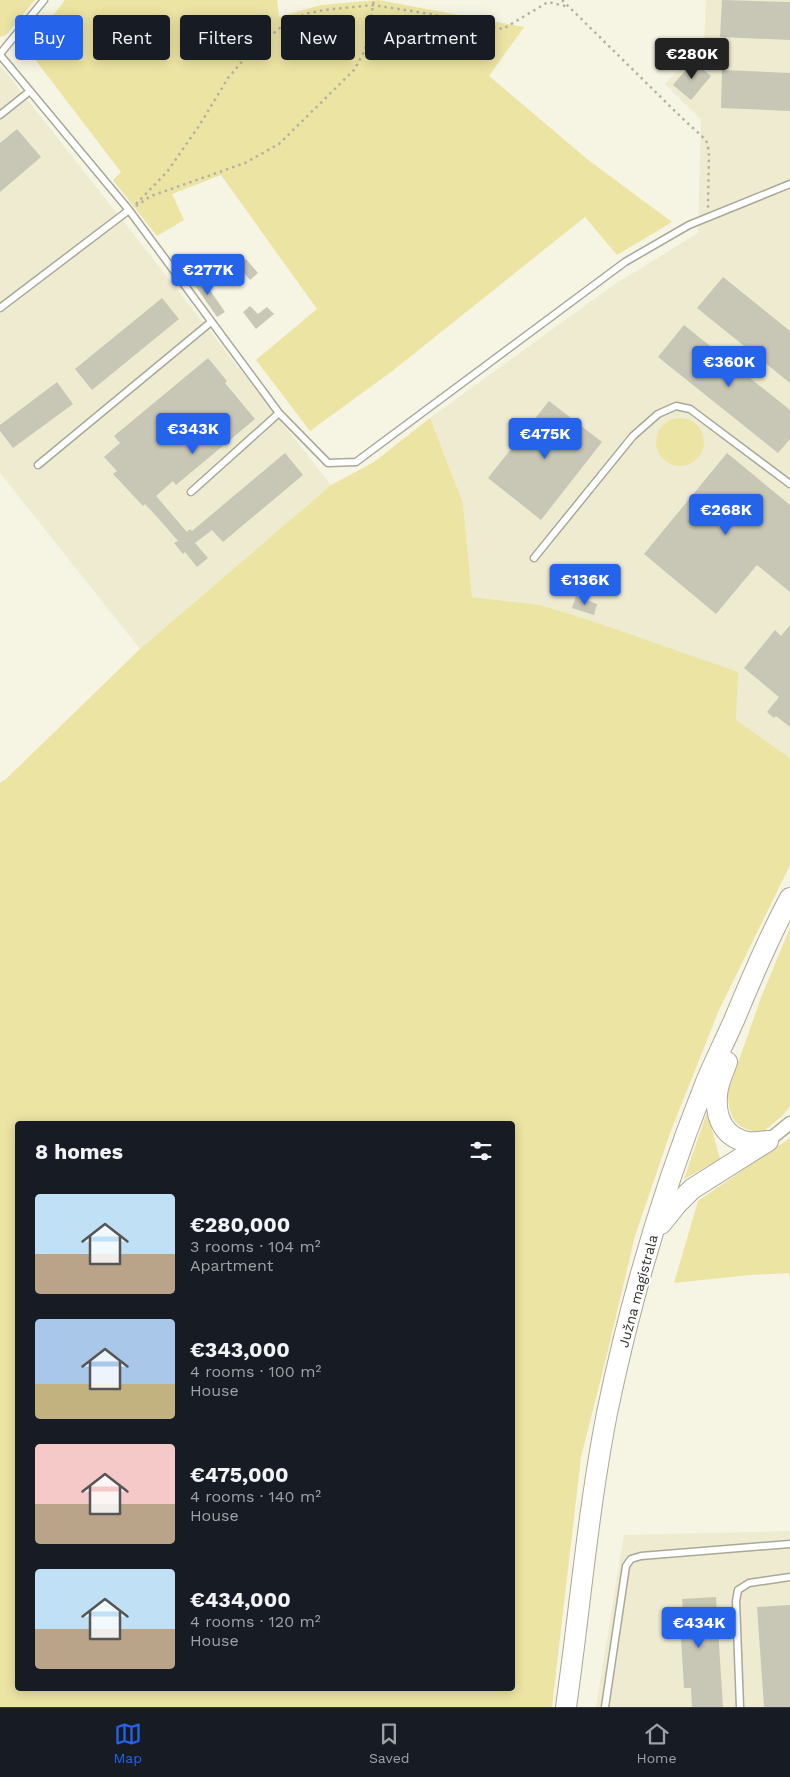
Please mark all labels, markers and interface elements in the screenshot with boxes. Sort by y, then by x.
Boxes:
chip: Buy [15,15,83,60]
chip: Rent [93,15,170,60]
chip: Filters [180,15,271,60]
chip: New [281,15,355,60]
chip: Apartment [365,15,495,60]
pin: €280K [657,38,727,80]
text: €280K [666,44,718,63]
pin: €277K [173,254,243,296]
text: €277K [182,260,234,279]
pin: €360K [694,346,764,388]
text: €360K [703,352,755,371]
pin: €343K [158,412,228,455]
pin: €475K [510,418,580,460]
text: €343K [167,419,219,438]
text: €475K [520,424,570,443]
pin: €268K [691,494,761,536]
text: €268K [700,500,752,519]
pin: €136K [550,564,620,606]
text: €136K [561,570,609,589]
icon: filters [467,1137,495,1165]
text: 8 homes [35,1139,123,1164]
text: €280,000 [190,1212,290,1237]
icon: home [75,1214,135,1274]
street label: Južna magistrala [615,1233,661,1349]
text: 3 rooms · 104 m² [190,1237,321,1256]
text: Apartment [190,1256,273,1275]
text: €343,000 [190,1337,290,1362]
icon: home [75,1339,135,1399]
text: 4 rooms · 100 m² [190,1362,321,1381]
text: House [190,1381,239,1400]
text: €475,000 [190,1462,288,1487]
icon: home [75,1464,135,1524]
text: 4 rooms · 140 m² [190,1487,321,1506]
text: House [190,1506,239,1525]
text: €434,000 [190,1587,291,1612]
icon: home [75,1589,135,1649]
pin: €434K [664,1606,734,1649]
text: 4 rooms · 120 m² [190,1612,321,1631]
text: €434K [673,1613,725,1632]
text: House [190,1631,239,1650]
tab: Map [113,1720,142,1766]
tab: Saved [369,1720,410,1766]
tab: Home [637,1720,677,1766]

